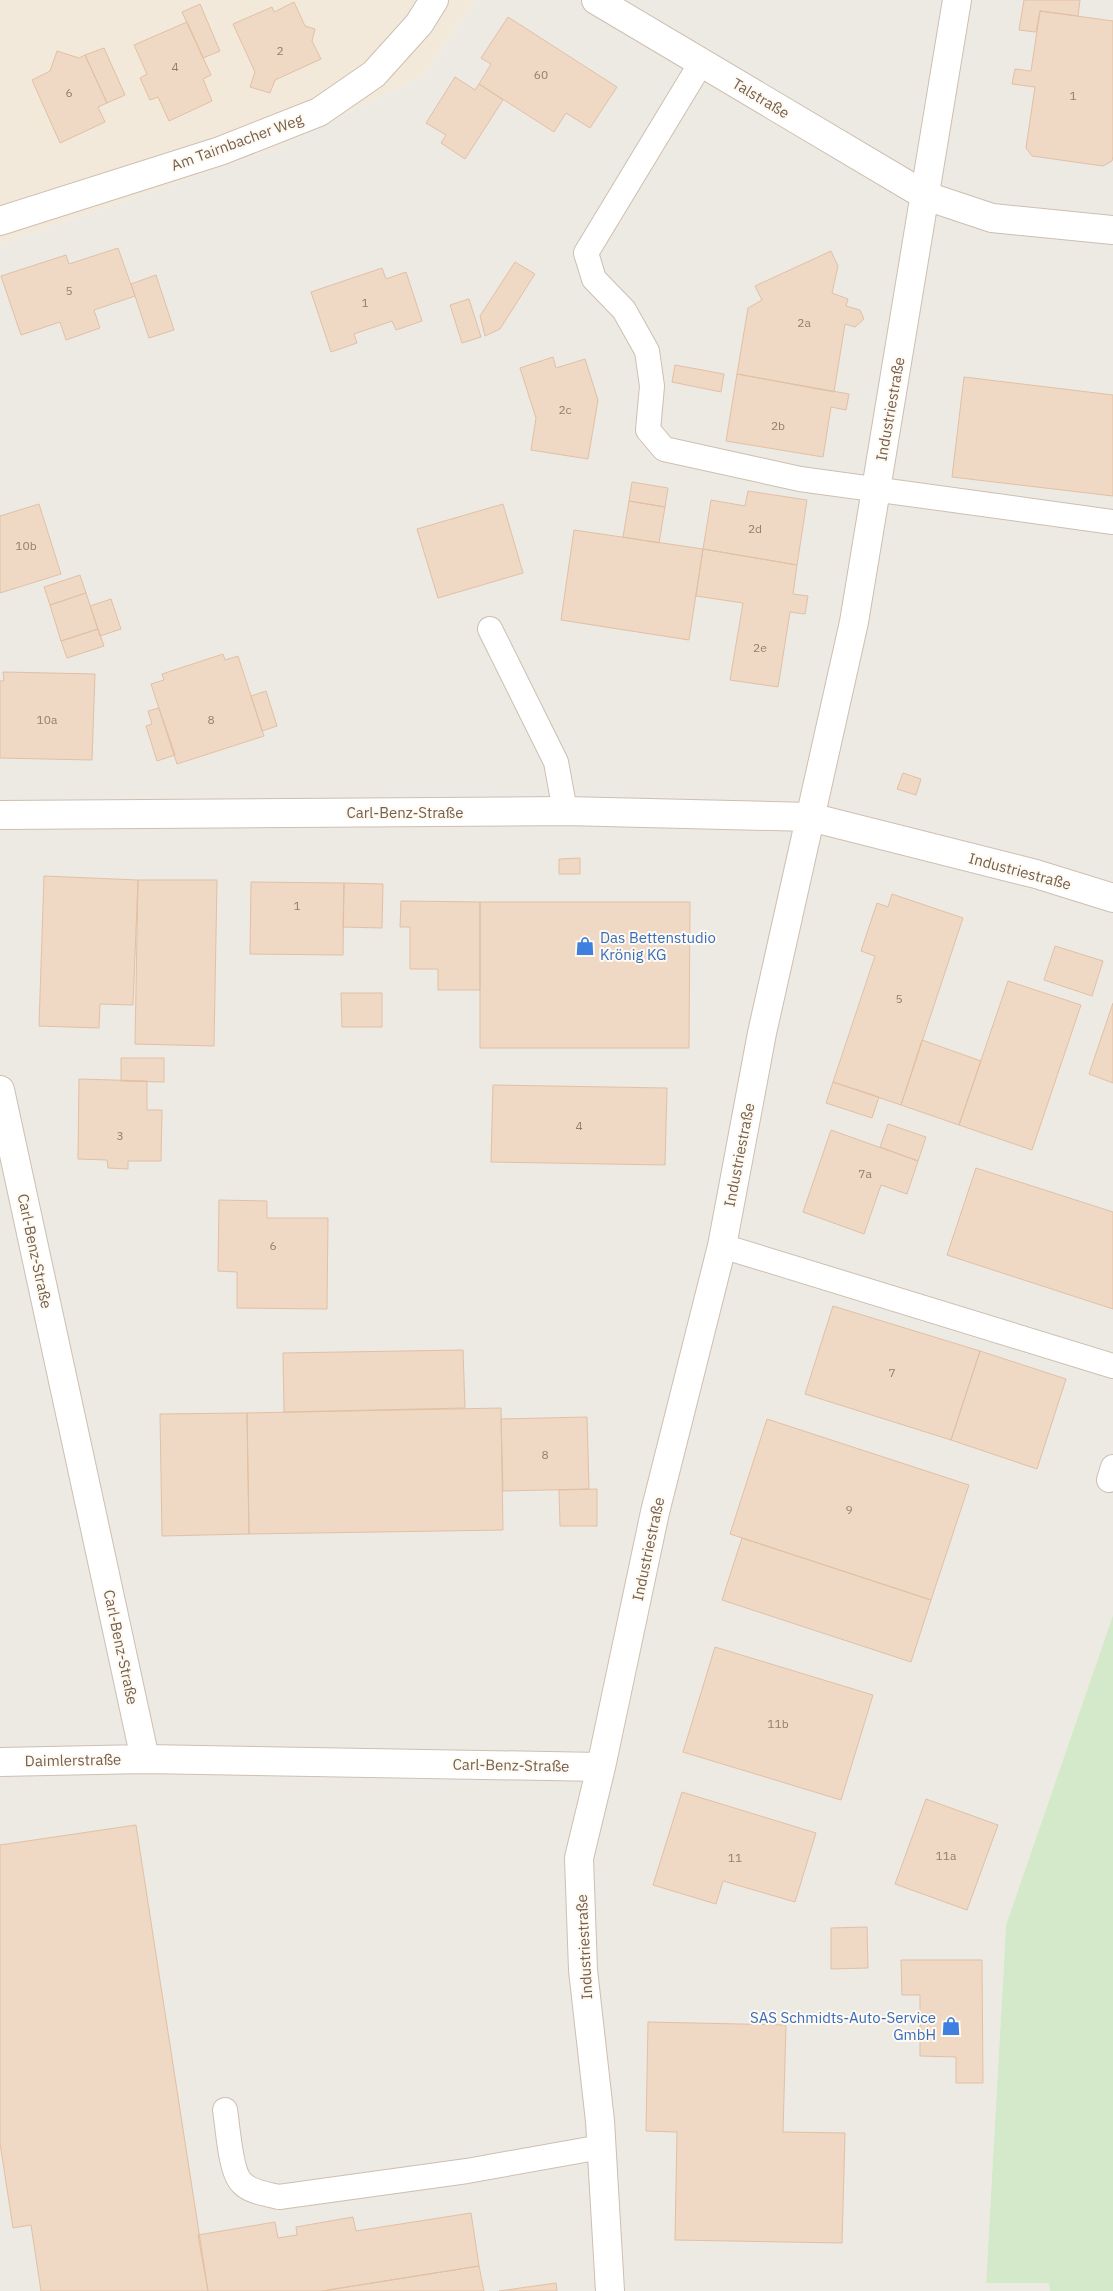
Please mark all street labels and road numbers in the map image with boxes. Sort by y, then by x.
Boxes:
street label: Talstraße [729,74,793,122]
street label: Am Tairnbacher Weg [168,109,306,175]
street label: Industriestraße [871,355,909,463]
street label: Carl-Benz-Straße [347,803,463,822]
street label: Industriestraße [967,848,1073,894]
street label: Industriestraße [720,1101,758,1209]
street label: Carl-Benz-Straße [14,1192,56,1310]
street label: Industriestraße [628,1495,668,1603]
street label: Carl-Benz-Straße [100,1588,142,1706]
street label: Daimlerstraße [25,1750,121,1770]
street label: Carl-Benz-Straße [452,1754,570,1776]
street label: Industriestraße [572,1894,596,2000]

